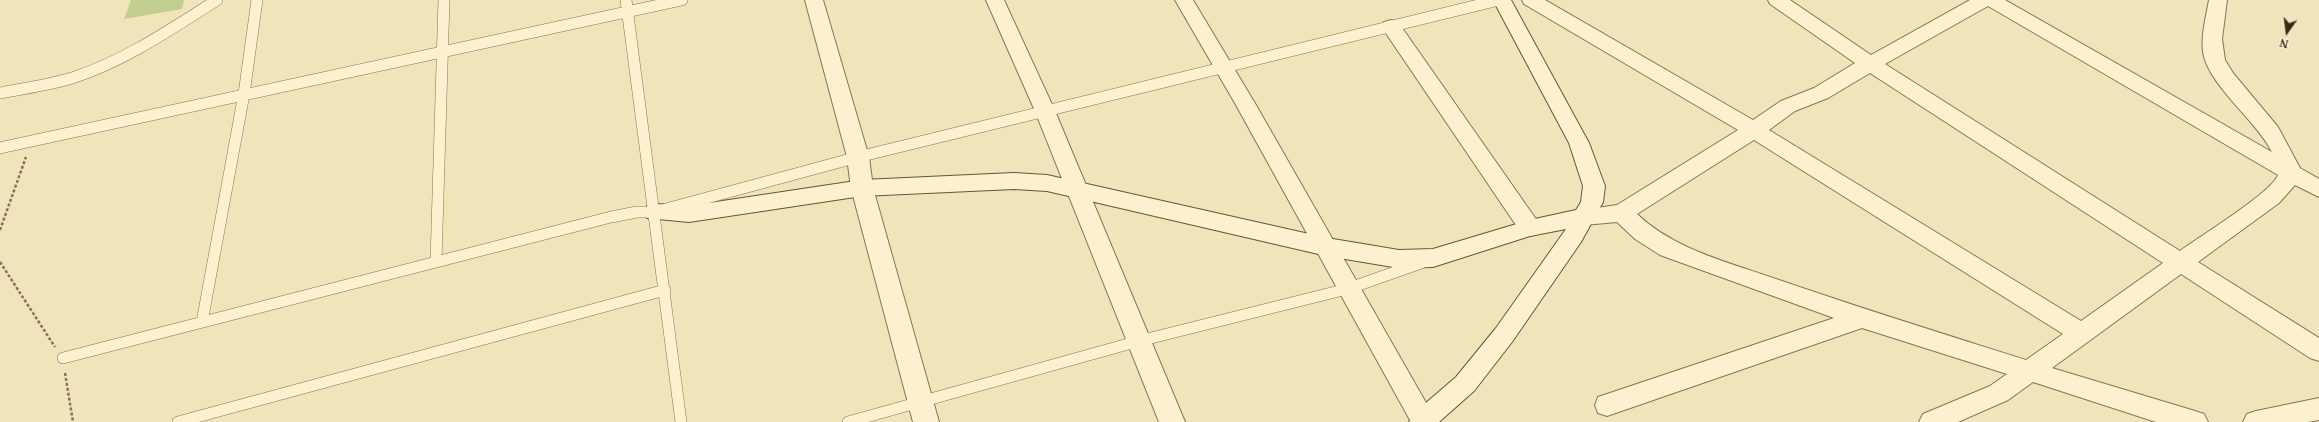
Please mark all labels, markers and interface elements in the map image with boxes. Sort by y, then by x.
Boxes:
north arrow [2267,12,2307,52]
text: N [2278,36,2290,52]

